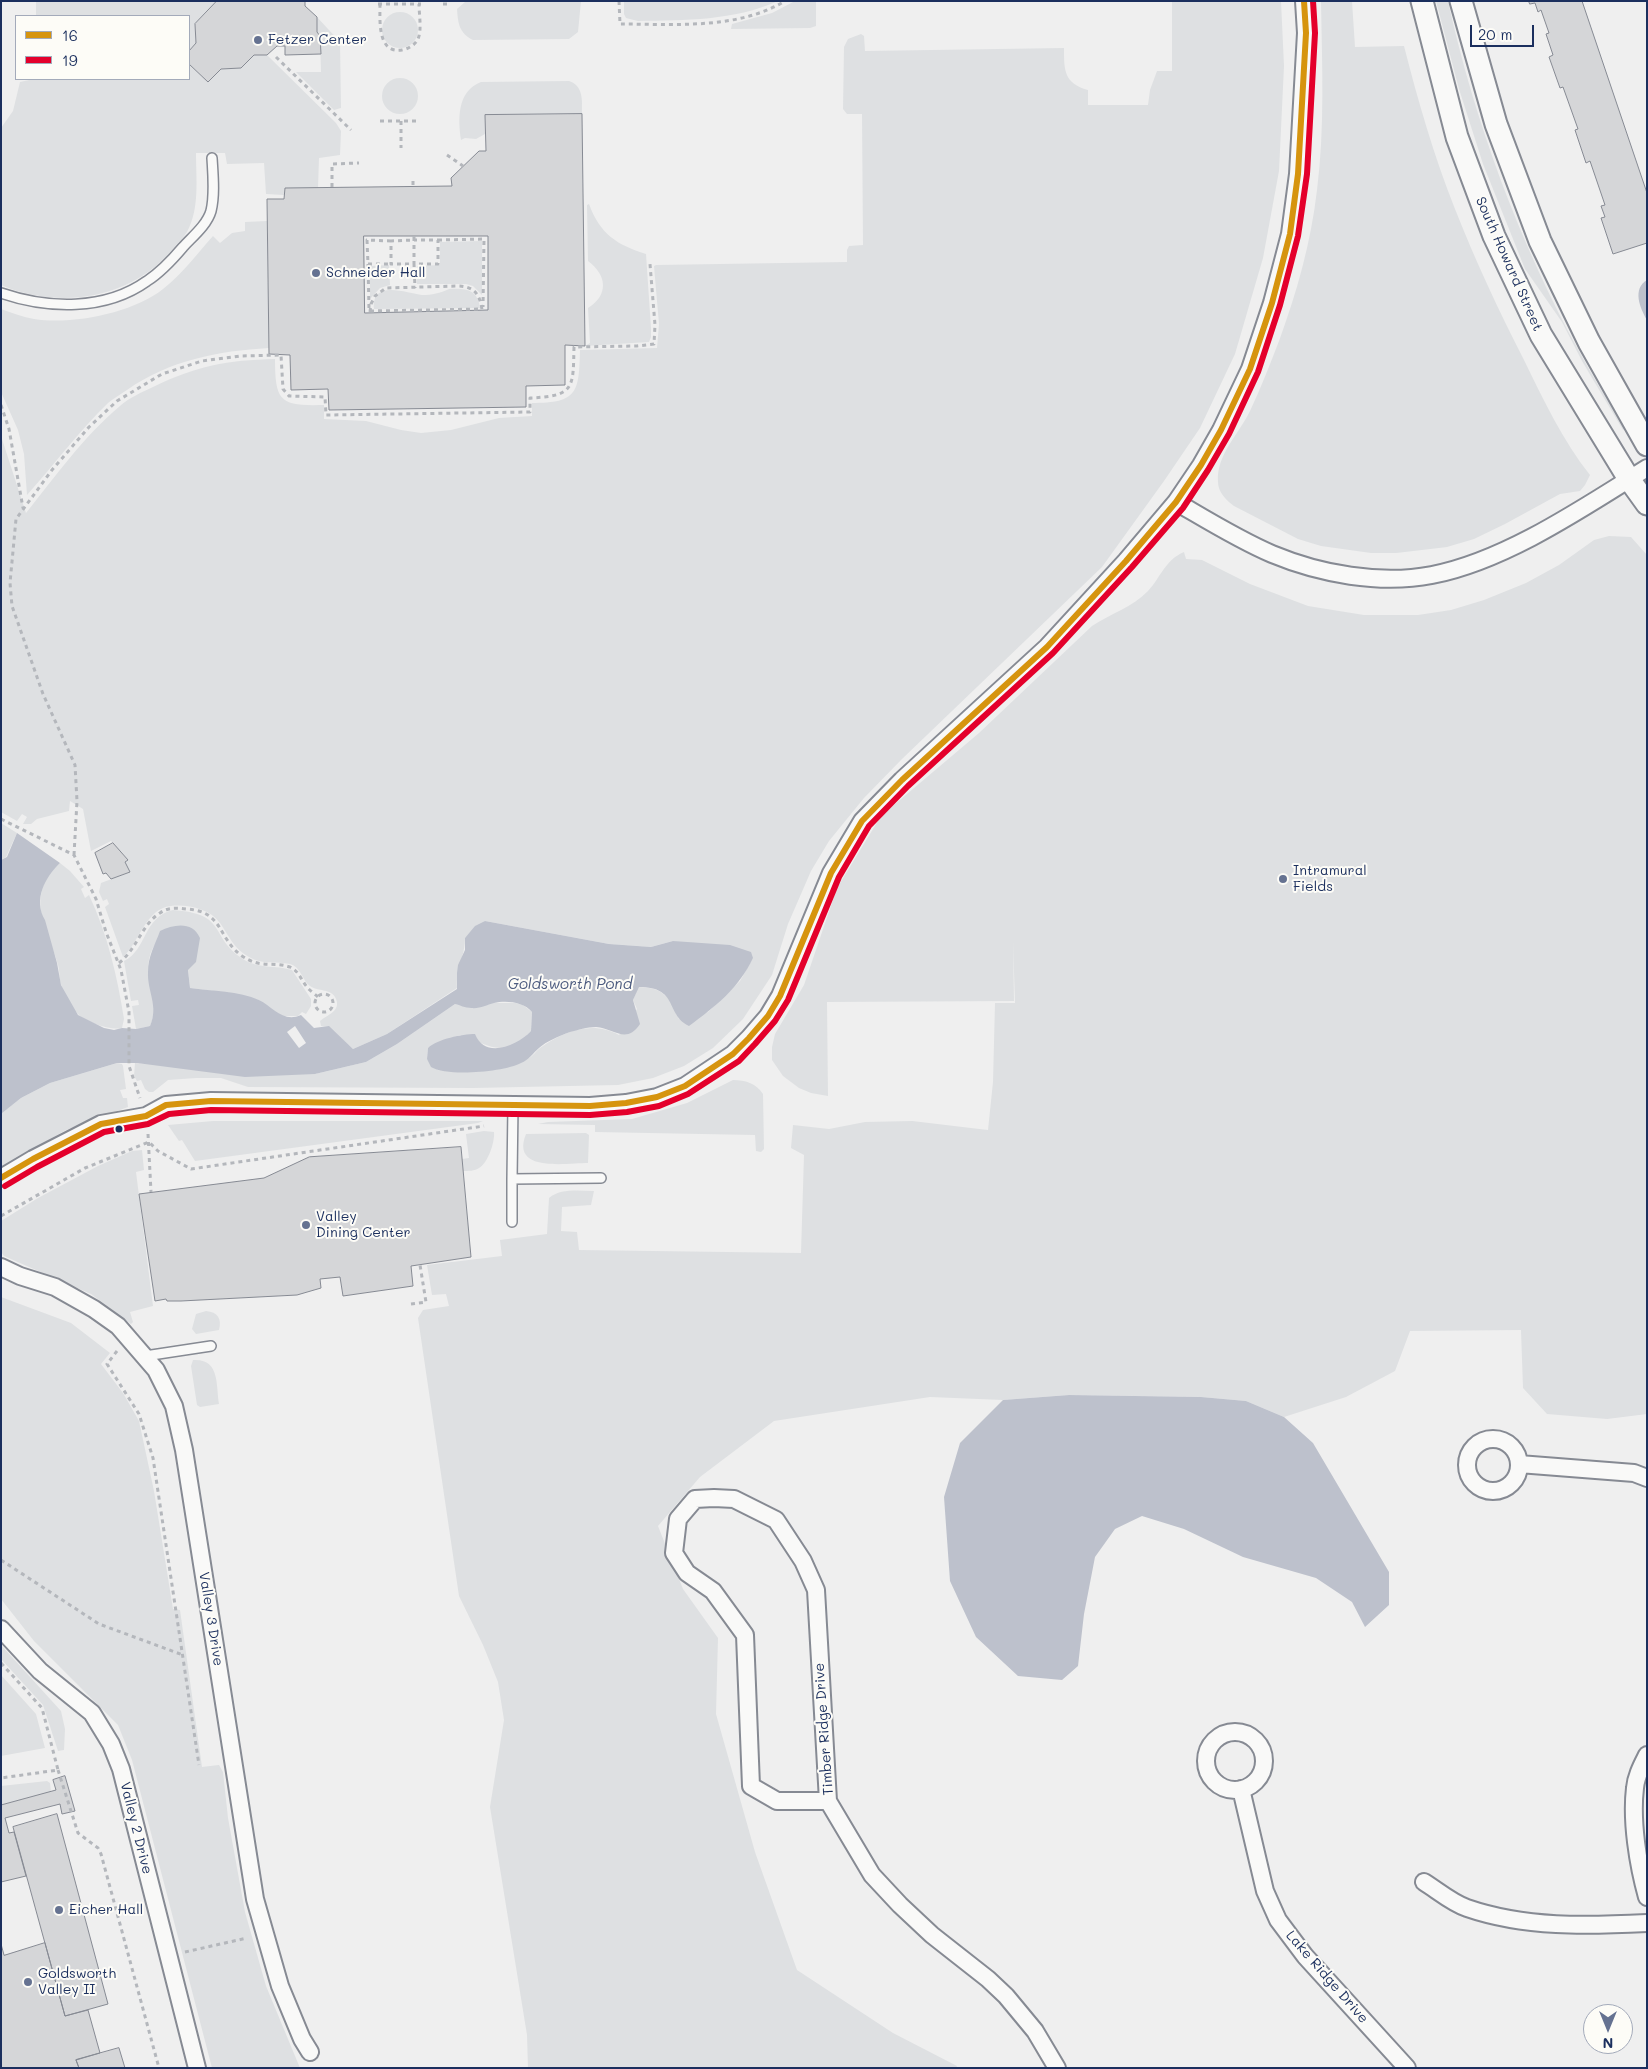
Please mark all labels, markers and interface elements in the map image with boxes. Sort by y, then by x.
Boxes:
legend [15,15,190,80]
scale bar [1473,15,1537,47]
text: 20 m [1478,24,1512,44]
text: 16 [62,25,78,45]
place label: Fetzer Center [268,32,367,48]
marker: Fetzer Center [252,34,264,46]
text: 19 [62,50,78,70]
street label: South Howard Street [1472,194,1546,334]
place label: Schneider Hall [326,265,425,281]
marker: Schneider Hall [310,267,322,279]
place label: Intramural Fields [1293,863,1367,896]
marker: Intramural Fields [1277,873,1289,885]
water label: Goldsworth Pond [508,975,632,993]
unlabelled marker [114,1124,124,1134]
place label: Valley Dining Center [316,1209,411,1242]
marker: Valley Dining Center [300,1219,312,1231]
street label: Valley 3 Drive [195,1571,227,1667]
street label: Timber Ridge Drive [811,1662,837,1796]
street label: Valley 2 Drive [116,1780,156,1876]
place label: Eicher Hall [69,1902,143,1918]
marker: Eicher Hall [53,1904,65,1916]
street label: Lake Ridge Drive [1282,1927,1372,2027]
place label: Goldsworth Valley II [38,1966,116,1998]
marker: Goldsworth Valley II [22,1976,34,1988]
north arrow [1583,2004,1633,2054]
text: N [1603,2034,1613,2053]

